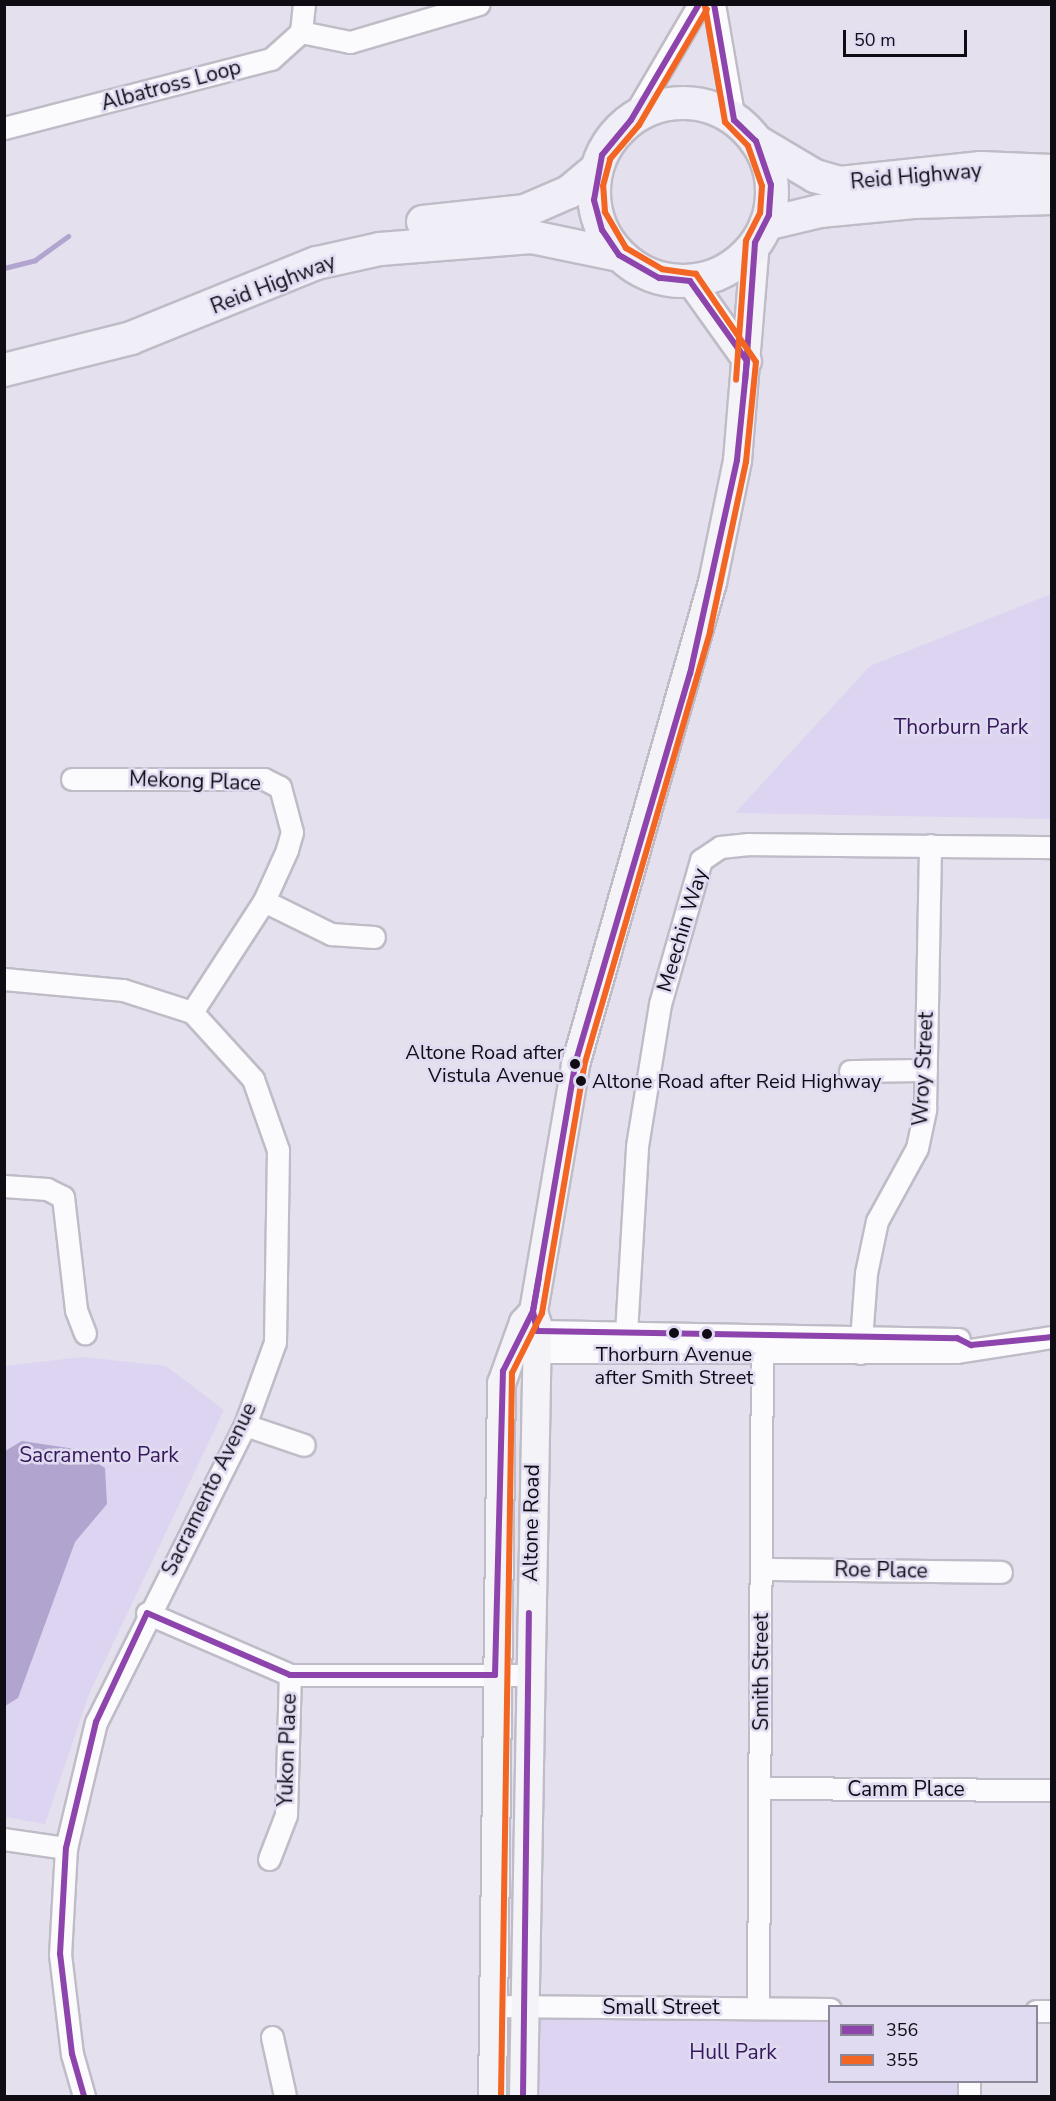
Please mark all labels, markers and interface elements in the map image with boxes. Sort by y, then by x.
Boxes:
scale bar [846,18,970,56]
text: 50 m [854,28,896,52]
street label: Albatross Loop [98,54,244,116]
street label: Reid Highway [849,158,983,194]
street label: Reid Highway [207,249,339,319]
park label: Thorburn Park [894,714,1028,740]
street label: Mekong Place [129,766,261,796]
street label: Meechin Way [651,865,713,995]
street label: Wroy Street [907,1011,939,1127]
place label: Altone Road after Vistula Avenue [405,1040,564,1087]
marker: Altone Road after Vistula Avenue [569,1058,581,1070]
place label: Altone Road after Reid Highway [592,1069,881,1093]
marker: Altone Road after Reid Highway [575,1075,587,1087]
marker: Thorburn Avenue after Smith Street [668,1327,680,1339]
unlabelled marker [701,1328,713,1340]
place label: Thorburn Avenue after Smith Street [595,1342,753,1389]
street label: Sacramento Avenue [156,1398,262,1580]
park label: Sacramento Park [19,1442,179,1468]
street label: Altone Road [517,1464,545,1582]
street label: Roe Place [834,1557,928,1583]
street label: Smith Street [748,1613,774,1731]
street label: Yukon Place [272,1693,302,1807]
street label: Camm Place [847,1776,965,1802]
street label: Small Street [602,1994,720,2020]
legend [828,2005,1038,2083]
text: 356 [886,2018,918,2042]
park label: Hull Park [689,2039,777,2065]
text: 355 [886,2048,918,2072]

